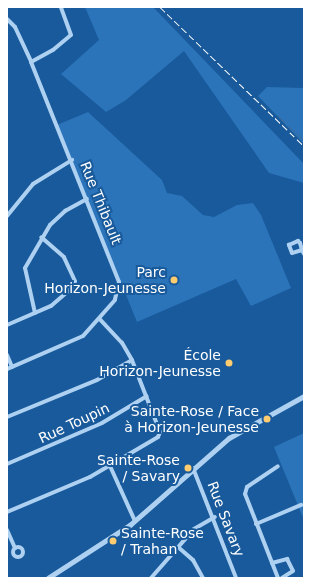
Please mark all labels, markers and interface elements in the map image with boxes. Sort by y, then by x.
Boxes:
street label: Rue Thibault [77,159,125,247]
place label: Parc Horizon-Jeunesse [44,264,166,296]
marker: Parc Horizon-Jeunesse [169,275,179,285]
place label: École Horizon-Jeunesse [99,347,221,380]
marker: École Horizon-Jeunesse [224,358,234,368]
street label: Rue Toupin [36,399,112,447]
place label: Sainte-Rose / Face à Horizon-Jeunesse [124,403,259,436]
marker: Sainte-Rose / Face à Horizon-Jeunesse [262,414,272,424]
place label: Sainte-Rose / Savary [97,452,180,484]
marker: Sainte-Rose / Savary [183,463,193,473]
street label: Rue Savary [204,479,248,559]
place label: Sainte-Rose / Trahan [121,525,204,558]
marker: Sainte-Rose / Trahan [108,536,118,546]

